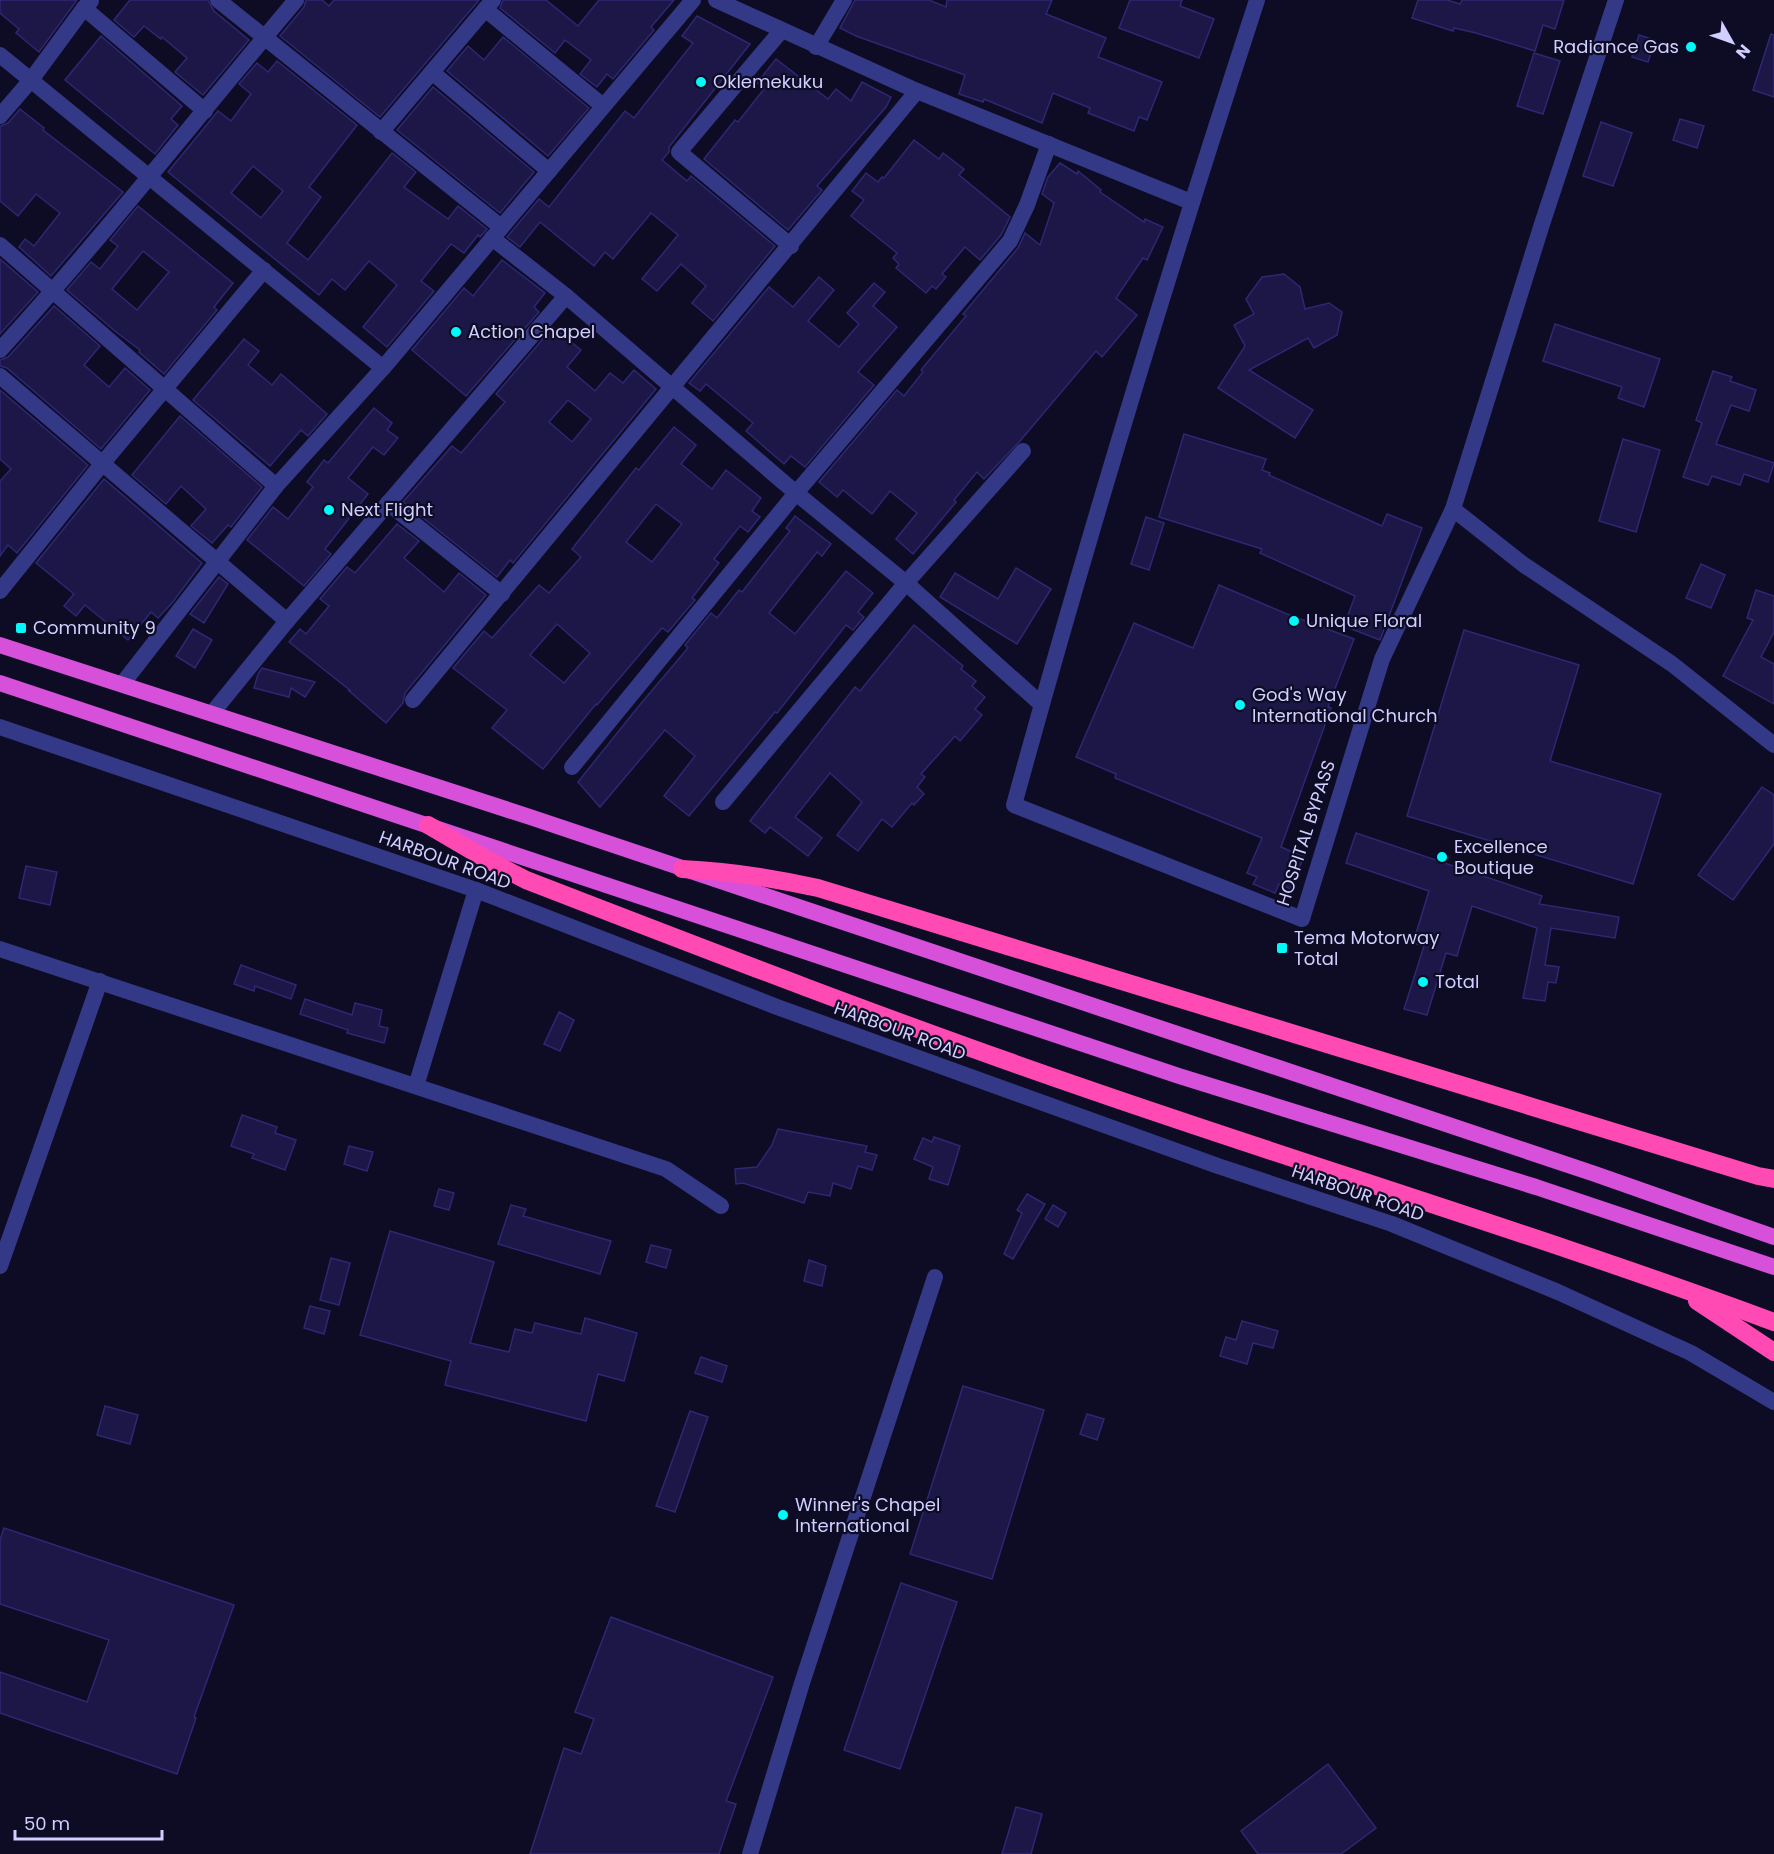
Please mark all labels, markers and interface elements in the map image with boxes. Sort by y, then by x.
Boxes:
north arrow [1702,12,1762,72]
place label: Radiance Gas [1553,34,1679,59]
text: N [1730,39,1756,63]
marker: Radiance Gas [1684,40,1698,54]
place label: Oklemekuku [713,69,823,94]
marker: Oklemekuku [694,75,708,89]
place label: Action Chapel [468,319,595,344]
marker: Action Chapel [449,325,463,339]
place label: Next Flight [341,497,433,522]
marker: Next Flight [322,503,336,517]
place label: Unique Floral [1306,608,1422,633]
marker: Unique Floral [1287,614,1301,628]
place label: Community 9 [33,615,156,640]
marker: Community 9 [14,621,28,635]
place label: God's Way International Church [1252,682,1438,728]
marker: God's Way International Church [1233,698,1247,712]
street label: HOSPITAL BYPASS [1270,757,1341,909]
street label: HARBOUR ROAD [376,824,515,895]
place label: Excellence Boutique [1454,834,1548,880]
marker: Excellence Boutique [1435,850,1449,864]
place label: Tema Motorway Total [1294,925,1439,971]
marker: Tema Motorway Total [1275,941,1289,955]
place label: Total [1435,969,1479,994]
marker: Total [1416,975,1430,989]
street label: HARBOUR ROAD [831,995,970,1066]
street label: HARBOUR ROAD [1289,1158,1428,1227]
place label: Winner's Chapel International [795,1492,940,1538]
marker: Winner's Chapel International [776,1508,790,1522]
scale bar [15,1803,162,1841]
text: 50 m [24,1811,70,1836]

